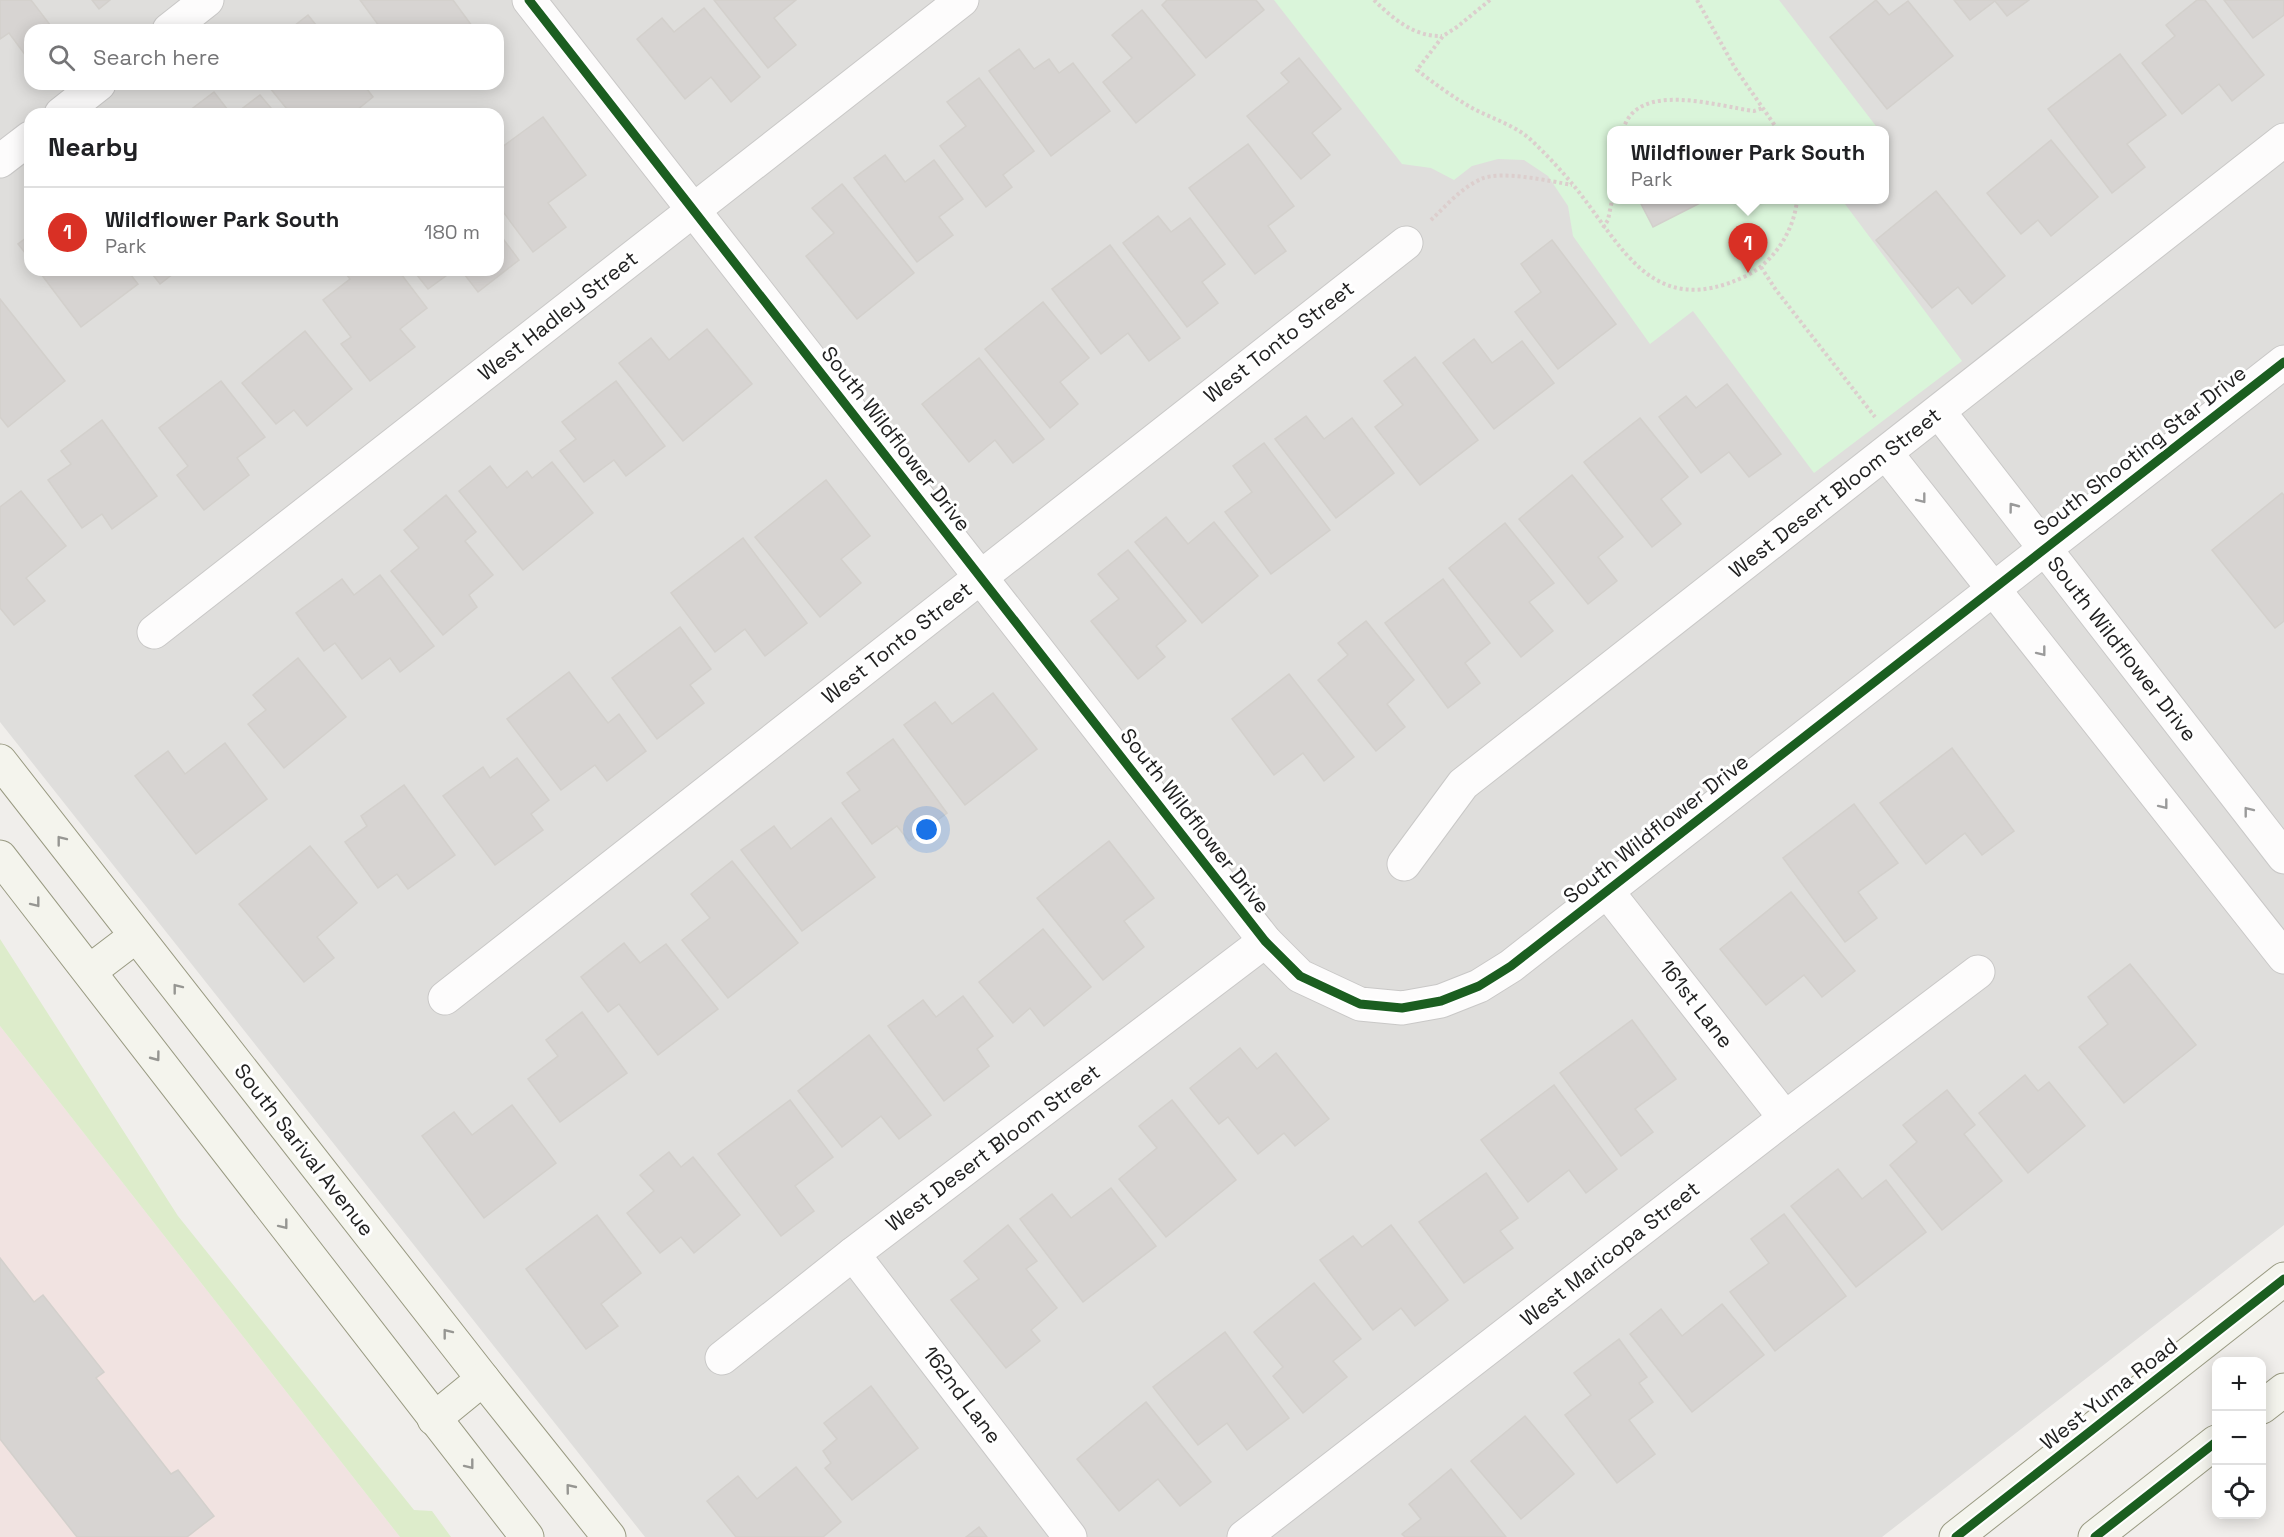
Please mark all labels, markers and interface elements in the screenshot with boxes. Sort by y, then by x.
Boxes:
search box [24,24,504,90]
icon: search [45,41,78,74]
text: Search here [93,43,220,71]
popup [1607,126,1889,204]
text: Nearby [48,130,138,164]
text: Wildflower Park South [1631,138,1865,166]
text: Park [1631,166,1672,192]
text: Wildflower Park South [105,205,339,233]
text: 1 [63,219,72,245]
text: 180 m [424,219,480,245]
pin: 1 [1728,224,1768,273]
text: Park [105,233,147,259]
street label: West Hadley Street [472,245,643,386]
street label: West Tonto Street [1198,274,1359,409]
street label: South Wildflower Drive [816,341,977,537]
street label: South Shooting Star Drive [2028,359,2251,542]
street label: West Desert Bloom Street [1723,401,1946,584]
one-way arrow [1915,492,1926,503]
one-way arrow [2009,503,2020,514]
street label: South Wildflower Drive [2042,551,2203,747]
street label: West Tonto Street [816,575,977,710]
one-way arrow [2035,645,2046,656]
street label: South Wildflower Drive [1115,723,1276,919]
street label: South Wildflower Drive [1558,748,1754,909]
one-way arrow [2156,798,2167,809]
one-way arrow [2245,807,2256,818]
your location [912,815,941,844]
one-way arrow [58,836,69,847]
one-way arrow [29,896,40,907]
street label: 161st Lane [1653,954,1739,1053]
one-way arrow [173,984,184,995]
one-way arrow [148,1050,159,1061]
street label: South Sarival Avenue [228,1058,380,1242]
street label: West Desert Bloom Street [880,1058,1105,1237]
street label: West Maricopa Street [1515,1175,1705,1332]
one-way arrow [277,1218,288,1229]
one-way arrow [443,1329,454,1340]
street label: West Yuma Road [2034,1331,2183,1456]
street label: 162nd Lane [917,1341,1008,1449]
map controls [2212,1357,2266,1519]
button: + [2212,1357,2266,1411]
button: − [2212,1411,2266,1465]
one-way arrow [463,1458,474,1469]
button: locate [2212,1465,2266,1519]
one-way arrow [566,1483,577,1494]

